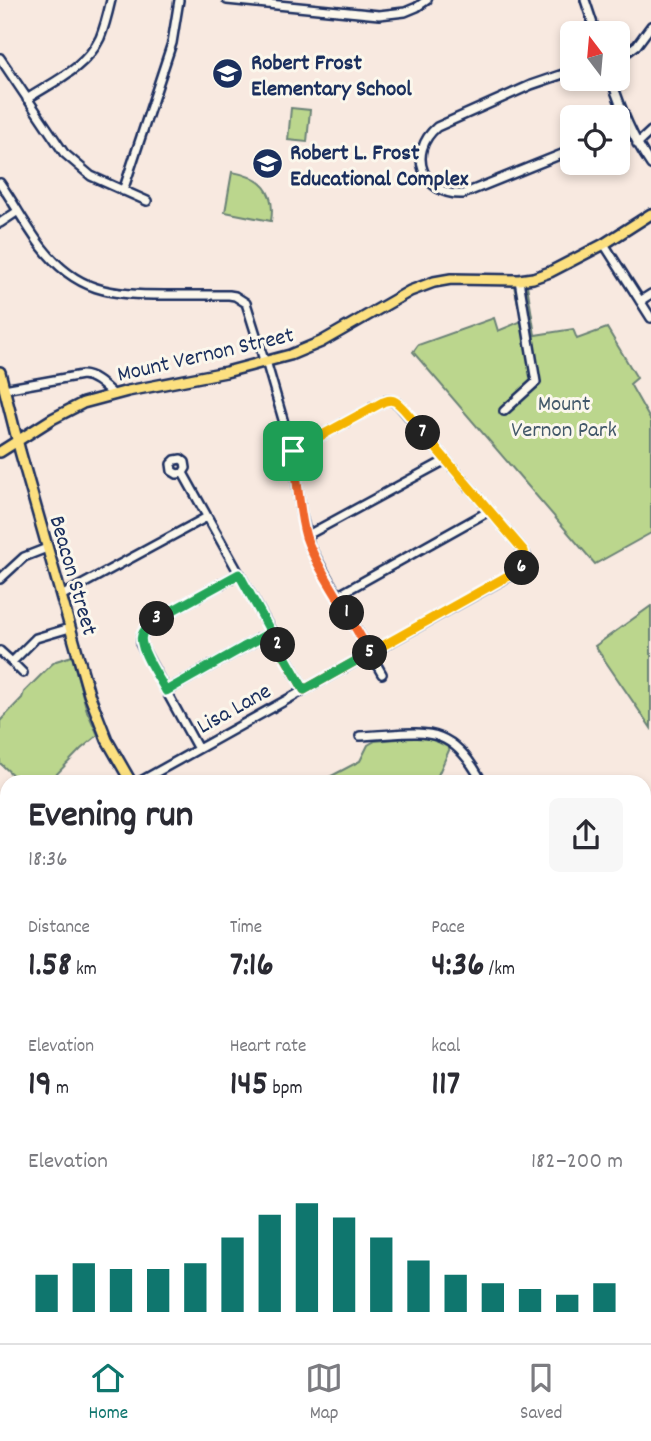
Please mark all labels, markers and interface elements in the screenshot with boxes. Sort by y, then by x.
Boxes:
north arrow [560,21,630,91]
map controls [560,21,630,175]
place label: Robert Frost Elementary School [251,48,412,107]
school or university icon: Robert Frost Elementary School [211,57,245,91]
button: locate [560,105,630,175]
place label: Robert L. Frost Educational Complex [290,138,469,197]
school or university icon: Robert L. Frost Educational Complex [250,147,284,181]
street label: Mount Vernon Street [114,320,297,393]
park label: Mount Vernon Park [511,389,617,448]
pin: 7 [406,416,440,450]
text: 7 [419,419,426,446]
pin [263,421,323,481]
icon: arrive [274,432,312,470]
street label: Beacon Street [39,512,104,640]
pin: 6 [504,550,540,586]
text: 6 [517,554,526,581]
pin: 1 [330,596,364,630]
text: 1 [344,599,349,626]
pin: 3 [140,602,174,636]
text: 3 [152,605,161,632]
pin: 2 [260,628,296,662]
text: 2 [273,631,282,658]
pin: 5 [352,636,388,670]
text: 5 [365,639,374,666]
street label: Lisa Lane [192,676,278,744]
text: Evening run [28,790,193,845]
button: share [549,798,623,872]
text: 18:36 [28,844,68,877]
text: Distance [28,915,90,942]
text: Time [230,915,262,942]
text: Pace [431,915,465,942]
text: 1.58 [28,942,72,992]
text: 7:16 [230,942,274,992]
text: 4:36 [431,942,484,992]
text: km [72,957,97,984]
text: /km [484,957,515,984]
text: Elevation [28,1034,94,1061]
text: Heart rate [230,1034,306,1061]
text: kcal [431,1034,460,1061]
text: 19 [28,1061,52,1111]
text: 145 [230,1061,268,1111]
text: 117 [431,1061,460,1111]
text: m [52,1076,69,1103]
text: bpm [268,1076,302,1103]
text: Elevation [28,1146,108,1179]
text: 182–200 m [531,1146,623,1179]
tab: Home [88,1359,128,1428]
tab: Map [305,1359,343,1428]
tab: Saved [520,1359,563,1428]

